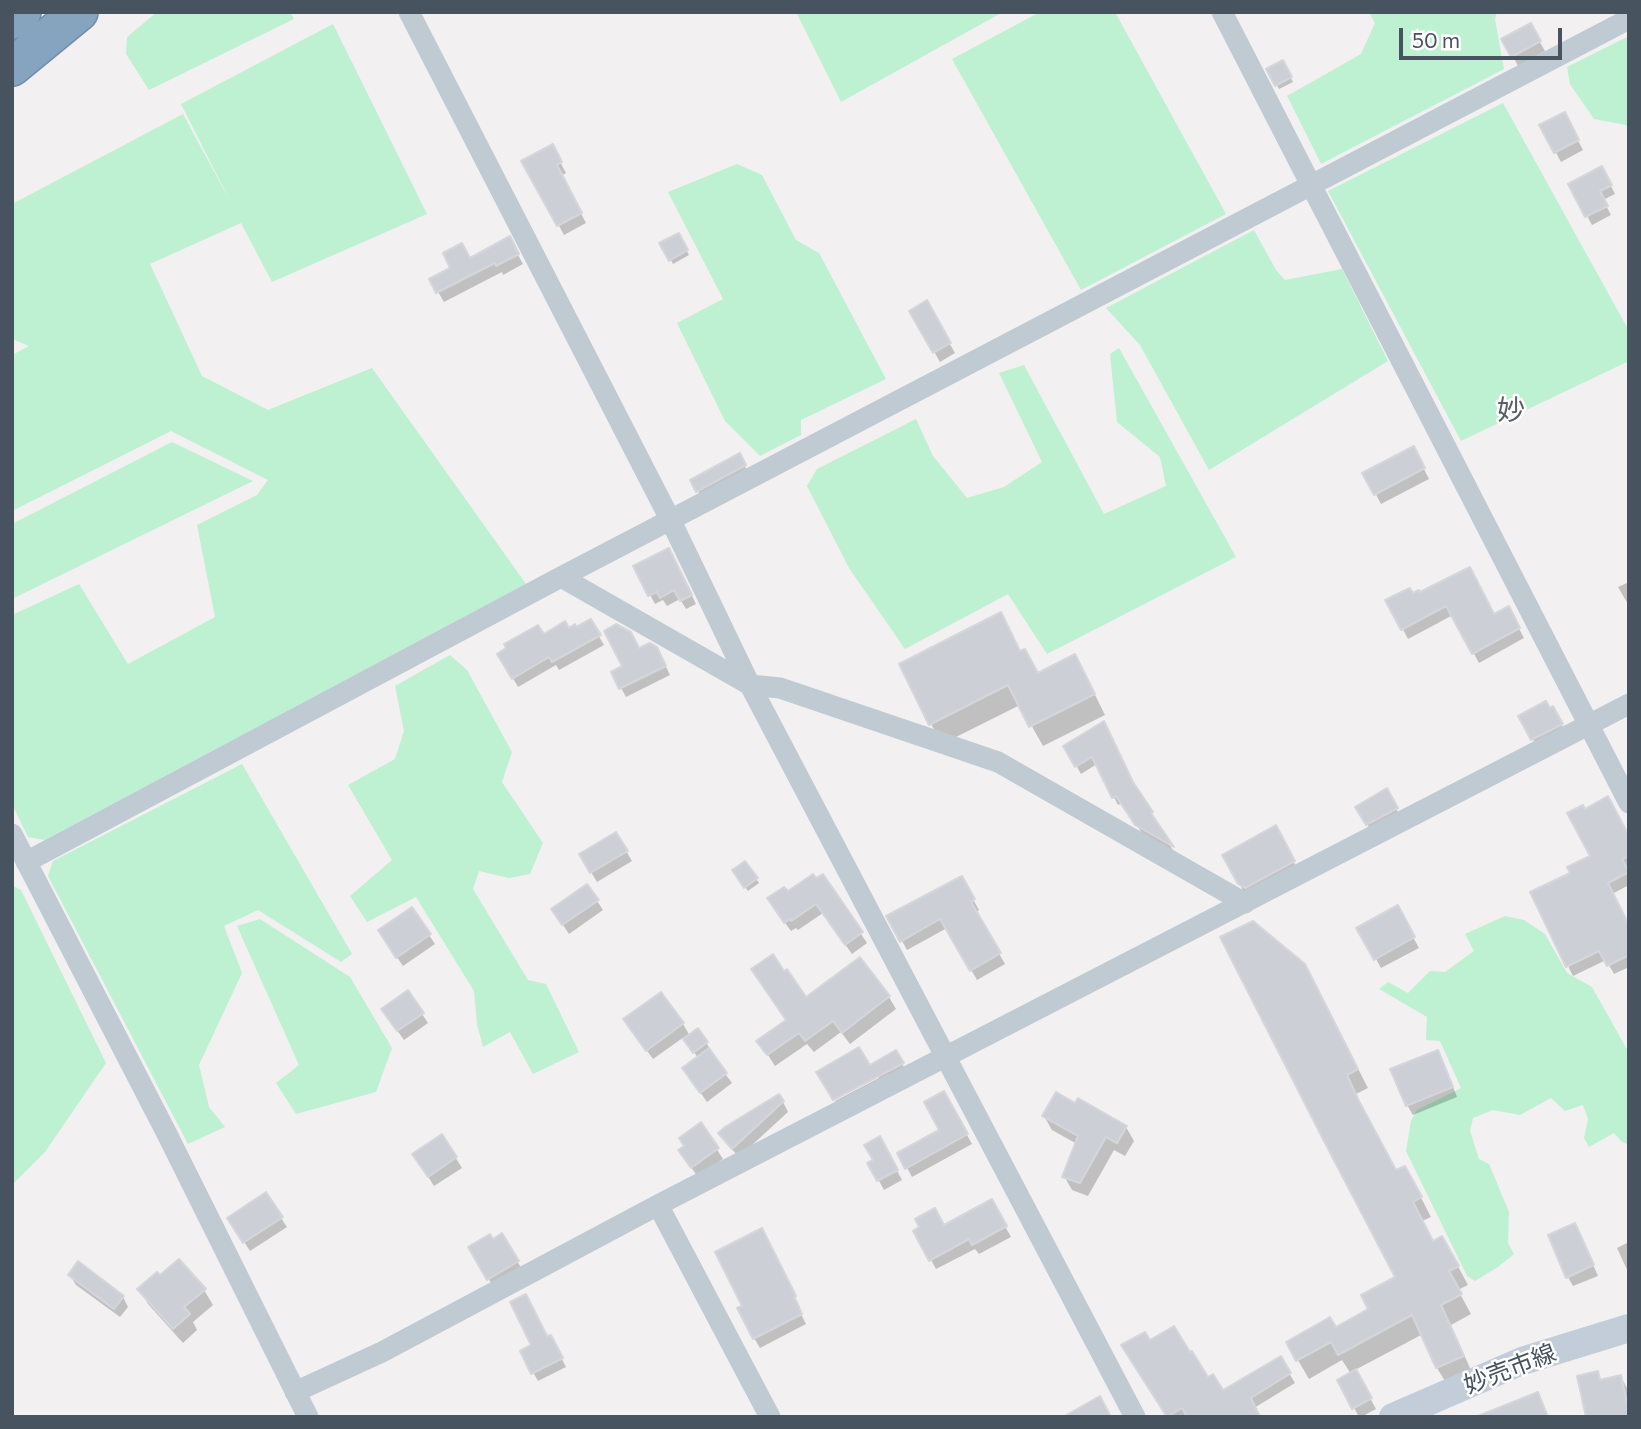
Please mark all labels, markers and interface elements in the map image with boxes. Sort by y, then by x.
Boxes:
scale bar [1403,14,1566,58]
text: 50 m [1412,27,1460,52]
district label: 妙 [1497,394,1525,428]
street label: 妙売市線 [1460,1338,1560,1400]

